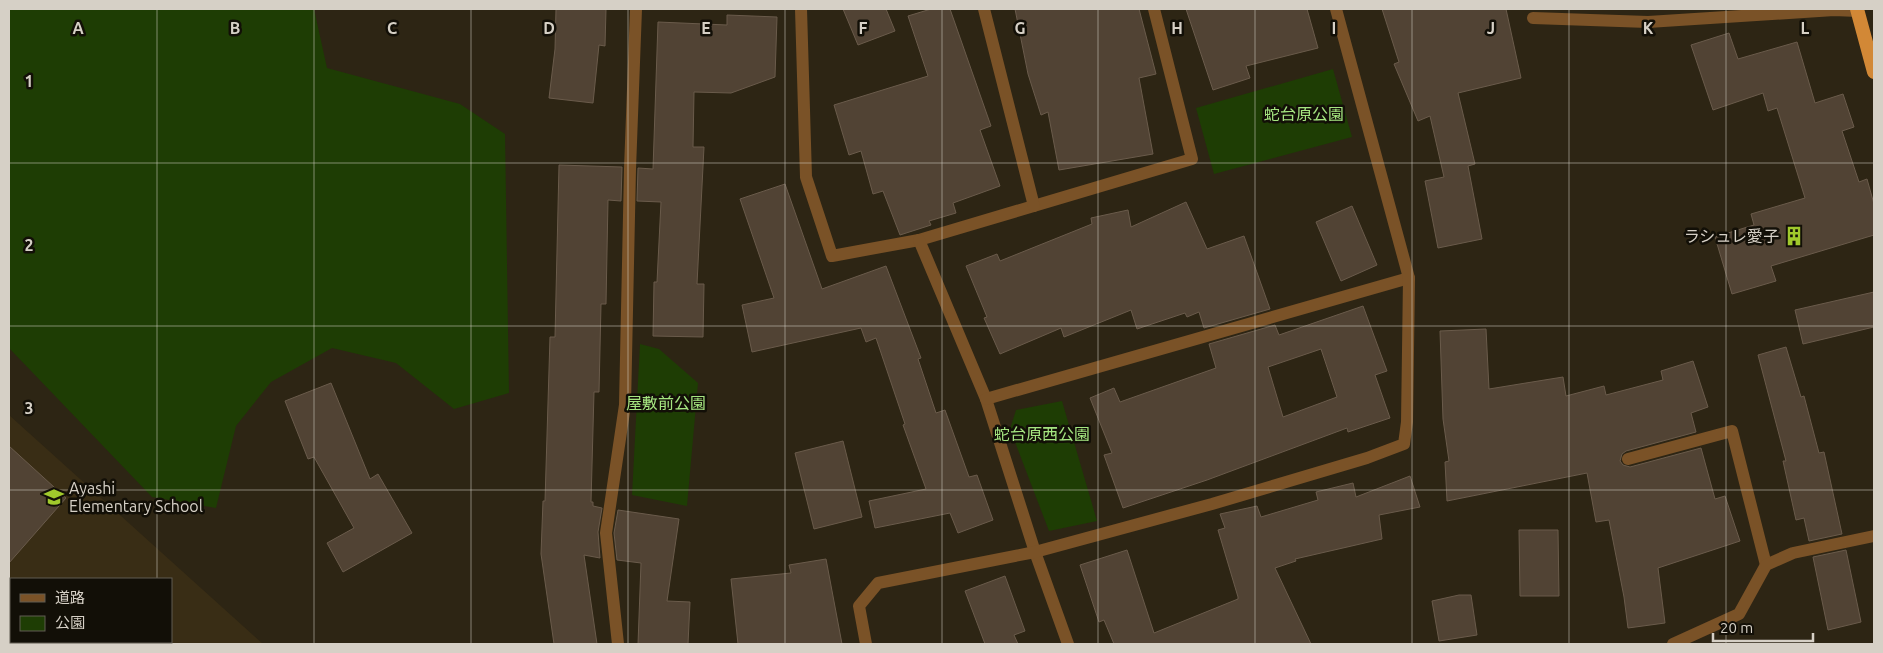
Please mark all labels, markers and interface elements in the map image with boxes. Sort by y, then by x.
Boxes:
text: A [72,19,84,37]
text: B [230,19,240,37]
text: C [387,19,397,37]
text: D [543,19,555,37]
text: E [701,19,711,37]
text: F [859,19,868,37]
text: G [1014,19,1026,37]
text: H [1171,19,1183,37]
text: I [1332,19,1336,37]
text: J [1487,19,1495,37]
text: K [1643,19,1654,37]
text: L [1801,19,1810,37]
text: 1 [24,72,34,90]
park label: 蛇台原公園 [1264,105,1344,123]
building icon: ラシュレ愛子 [1783,225,1805,247]
place label: ラシュレ愛子 [1684,227,1779,245]
text: 2 [24,236,34,254]
park label: 屋敷前公園 [626,394,706,412]
text: 3 [24,399,34,417]
park label: 蛇台原西公園 [994,425,1090,443]
place label: Ayashi Elementary School [69,479,203,515]
school or university icon: Ayashi Elementary School [43,486,65,508]
legend [10,578,172,643]
text: 道路 [55,589,85,606]
scale bar [1713,610,1813,642]
text: 公園 [55,614,85,631]
text: 20 m [1720,619,1753,636]

